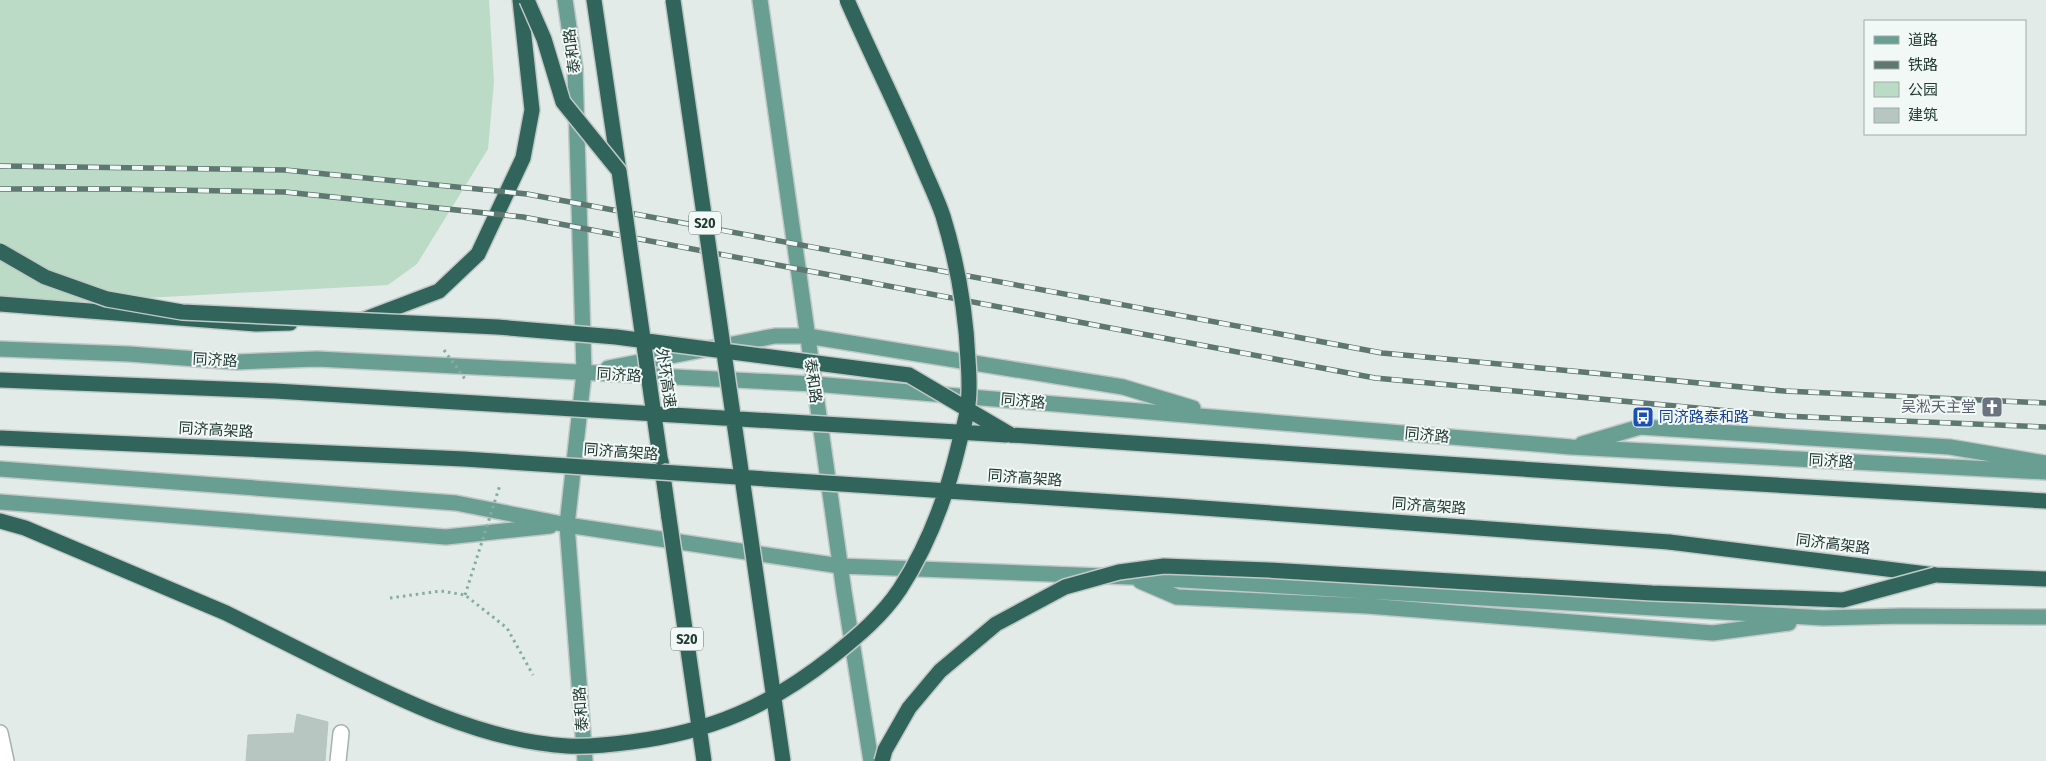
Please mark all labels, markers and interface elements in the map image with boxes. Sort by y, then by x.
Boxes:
legend [1864,20,2026,135]
street label: 泰和路 [560,28,584,74]
text: 道路 [1908,31,1938,49]
text: 铁路 [1908,56,1938,74]
text: 公园 [1908,81,1938,99]
text: 建筑 [1908,106,1938,124]
road number: S20 [689,212,721,234]
street label: 外环高速 [653,347,679,409]
street label: 同济路 [192,350,238,370]
street label: 泰和路 [801,357,825,405]
street label: 同济路 [596,365,642,385]
street label: 同济路 [1000,390,1046,412]
church icon: 吴淞天主堂 [1980,395,2004,419]
place label: 吴淞天主堂 [1901,398,1976,416]
bus stop icon: 同济路泰和路 [1631,405,1655,429]
place label: 同济路泰和路 [1659,408,1749,426]
street label: 同济高架路 [178,419,254,441]
street label: 同济路 [1404,424,1450,446]
street label: 同济高架路 [583,440,659,464]
street label: 同济路 [1808,451,1854,471]
street label: 同济高架路 [987,466,1063,490]
street label: 同济高架路 [1391,494,1467,518]
street label: 同济高架路 [1795,530,1871,558]
road number: S20 [671,628,703,650]
street label: 泰和路 [570,686,592,732]

